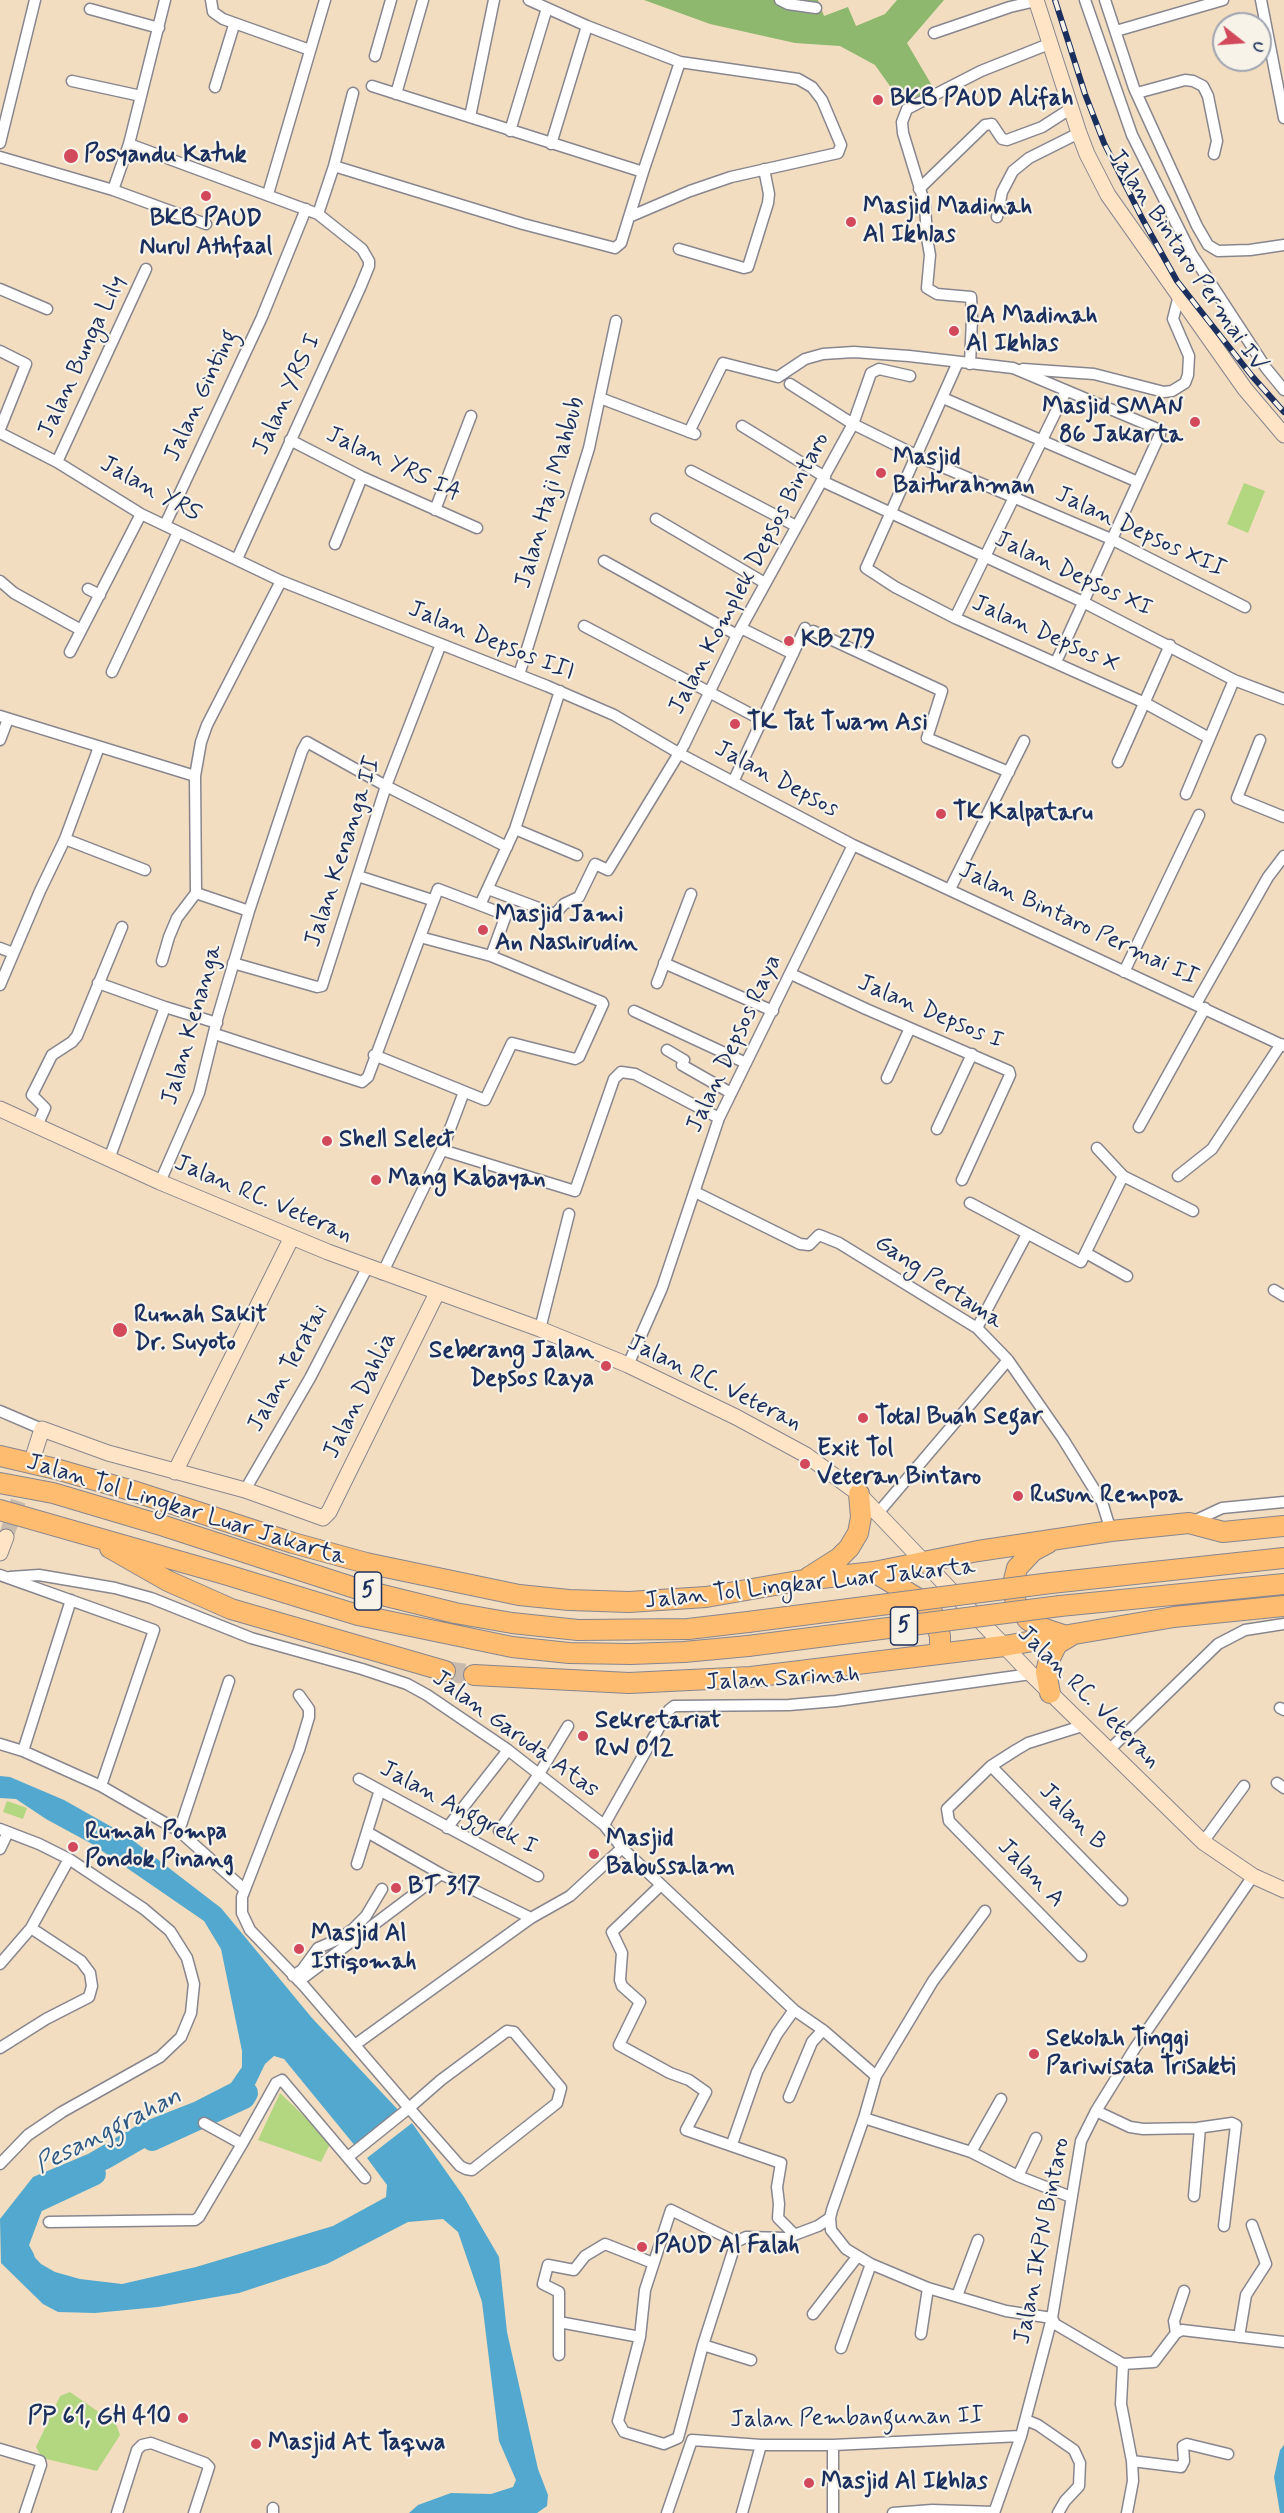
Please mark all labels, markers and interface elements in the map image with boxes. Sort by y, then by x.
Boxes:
north arrow [1212,12,1272,72]
text: U [1246,39,1269,55]
place label: BKB PAUD Alifah [890,86,1074,114]
marker: BKB PAUD Alifah [871,93,885,107]
place label: Posyandu Katuk [84,142,247,170]
street label: Jalan Bintaro Permai IV [1101,144,1271,378]
marker: Posyandu Katuk [62,147,80,165]
marker: BKB PAUD Nurul Athfaal [199,189,213,203]
place label: Masjid Madinah Al Ikhlas [863,194,1032,250]
place label: BKB PAUD Nurul Athfaal [140,206,272,262]
marker: Masjid Madinah Al Ikhlas [844,215,858,229]
street label: Jalan Bunga Lily [33,271,133,443]
place label: RA Madinah Al Ikhlas [966,303,1098,359]
marker: RA Madinah Al Ikhlas [947,324,961,338]
street label: Jalan Ginting [159,325,245,467]
street label: Jalan YRS I [247,330,329,460]
street label: Jalan Haji Mahbub [510,394,592,592]
place label: Masjid SMAN 86 Jakarta [1042,394,1183,450]
marker: Masjid SMAN 86 Jakarta [1188,415,1202,429]
street label: Jalan YRS IA [321,421,465,509]
street label: Jalan Komplek Depsos Bintaro [663,428,837,720]
place label: Masjid Baiturahman [893,445,1035,501]
street label: Jalan YRS [94,450,206,530]
marker: Masjid Baiturahman [874,466,888,480]
street label: Jalan Depsos XII [1050,481,1230,585]
street label: Jalan Depsos XI [990,526,1156,624]
street label: Jalan Depsos X [967,590,1123,680]
street label: Jalan Depsos III [404,596,578,688]
place label: KB 279 [801,627,875,655]
marker: KB 279 [782,634,796,648]
place label: TK Tat Twam Asi [747,710,928,738]
marker: TK Tat Twam Asi [728,717,742,731]
street label: Jalan Depsos [709,735,843,825]
street label: Jalan Kenanga II [300,753,388,951]
place label: TK Kalpataru [953,800,1093,828]
marker: TK Kalpataru [934,807,948,821]
street label: Jalan Bintaro Permai II [953,857,1203,993]
place label: Masjid Jami An Nashirudin [495,902,637,958]
marker: Masjid Jami An Nashirudin [476,923,490,937]
street label: Jalan Kenanga [156,941,230,1109]
street label: Jalan Depsos Raya [681,950,789,1138]
street label: Jalan Depsos I [853,969,1007,1057]
place label: Shell Select [339,1127,454,1155]
marker: Shell Select [320,1134,334,1148]
street label: Jalan RC. Veteran [170,1150,356,1250]
place label: Mang Kabayan [388,1166,546,1194]
marker: Mang Kabayan [369,1173,383,1187]
street label: Gang Pertama [868,1229,1008,1337]
street label: Jalan Teratai [242,1300,336,1438]
place label: Rumah Sakit Dr. Suyoto [134,1302,267,1358]
marker: Rumah Sakit Dr. Suyoto [111,1321,129,1339]
street label: Jalan Dahlia [318,1328,404,1464]
street label: Jalan RC. Veteran [622,1329,806,1439]
place label: Seberang Jalan Depsos Raya [429,1338,594,1394]
marker: Seberang Jalan Depsos Raya [599,1359,613,1373]
place label: Total Buah Segar [875,1404,1043,1432]
marker: Total Buah Segar [856,1411,870,1425]
place label: Exit Tol Veteran Bintaro [817,1436,981,1492]
street label: Jalan Tol Lingkar Luar Jakarta [23,1449,349,1573]
marker: Exit Tol Veteran Bintaro [798,1457,812,1471]
place label: Rusun Rempoa [1030,1482,1182,1510]
marker: Rusun Rempoa [1011,1489,1025,1503]
street label: Jalan Tol Lingkar Luar Jakarta [643,1553,977,1617]
road number: 5 [354,1572,382,1610]
road number: 5 [890,1607,918,1645]
street label: Jalan RC. Veteran [1010,1620,1166,1776]
street label: Jalan Sarinah [705,1662,861,1698]
street label: Jalan Garuda Atas [426,1665,604,1805]
place label: Sekretariat RW 012 [595,1708,721,1764]
marker: Sekretariat RW 012 [576,1729,590,1743]
street label: Jalan Anggrek I [374,1755,542,1863]
street label: Jalan B [1032,1778,1112,1858]
place label: Rumah Pompa Pondok Pinang [85,1819,234,1875]
place label: Masjid Babussalam [606,1826,735,1882]
street label: Jalan A [990,1834,1070,1914]
marker: Rumah Pompa Pondok Pinang [66,1840,80,1854]
marker: Masjid Babussalam [587,1847,601,1861]
place label: BT 317 [408,1874,481,1902]
marker: BT 317 [389,1881,403,1895]
place label: Masjid Al Istiqomah [311,1921,417,1977]
marker: Masjid Al Istiqomah [292,1942,306,1956]
place label: Sekolah Tinggi Pariwisata Trisakti [1046,2026,1235,2082]
marker: Sekolah Tinggi Pariwisata Trisakti [1027,2047,1041,2061]
water label: Pesanggrahan [31,2082,187,2182]
street label: Jalan IKPN Bintaro [1009,2135,1077,2347]
place label: PAUD Al Falah [654,2233,800,2261]
marker: PAUD Al Falah [635,2240,649,2254]
street label: Jalan Pembangunan II [730,2402,984,2436]
place label: PP 61, GH 410 [28,2404,171,2432]
marker: PP 61, GH 410 [176,2411,190,2425]
place label: Masjid At Taqwa [268,2430,445,2458]
marker: Masjid At Taqwa [249,2437,263,2451]
place label: Masjid Al Ikhlas [821,2469,987,2497]
marker: Masjid Al Ikhlas [802,2476,816,2490]

